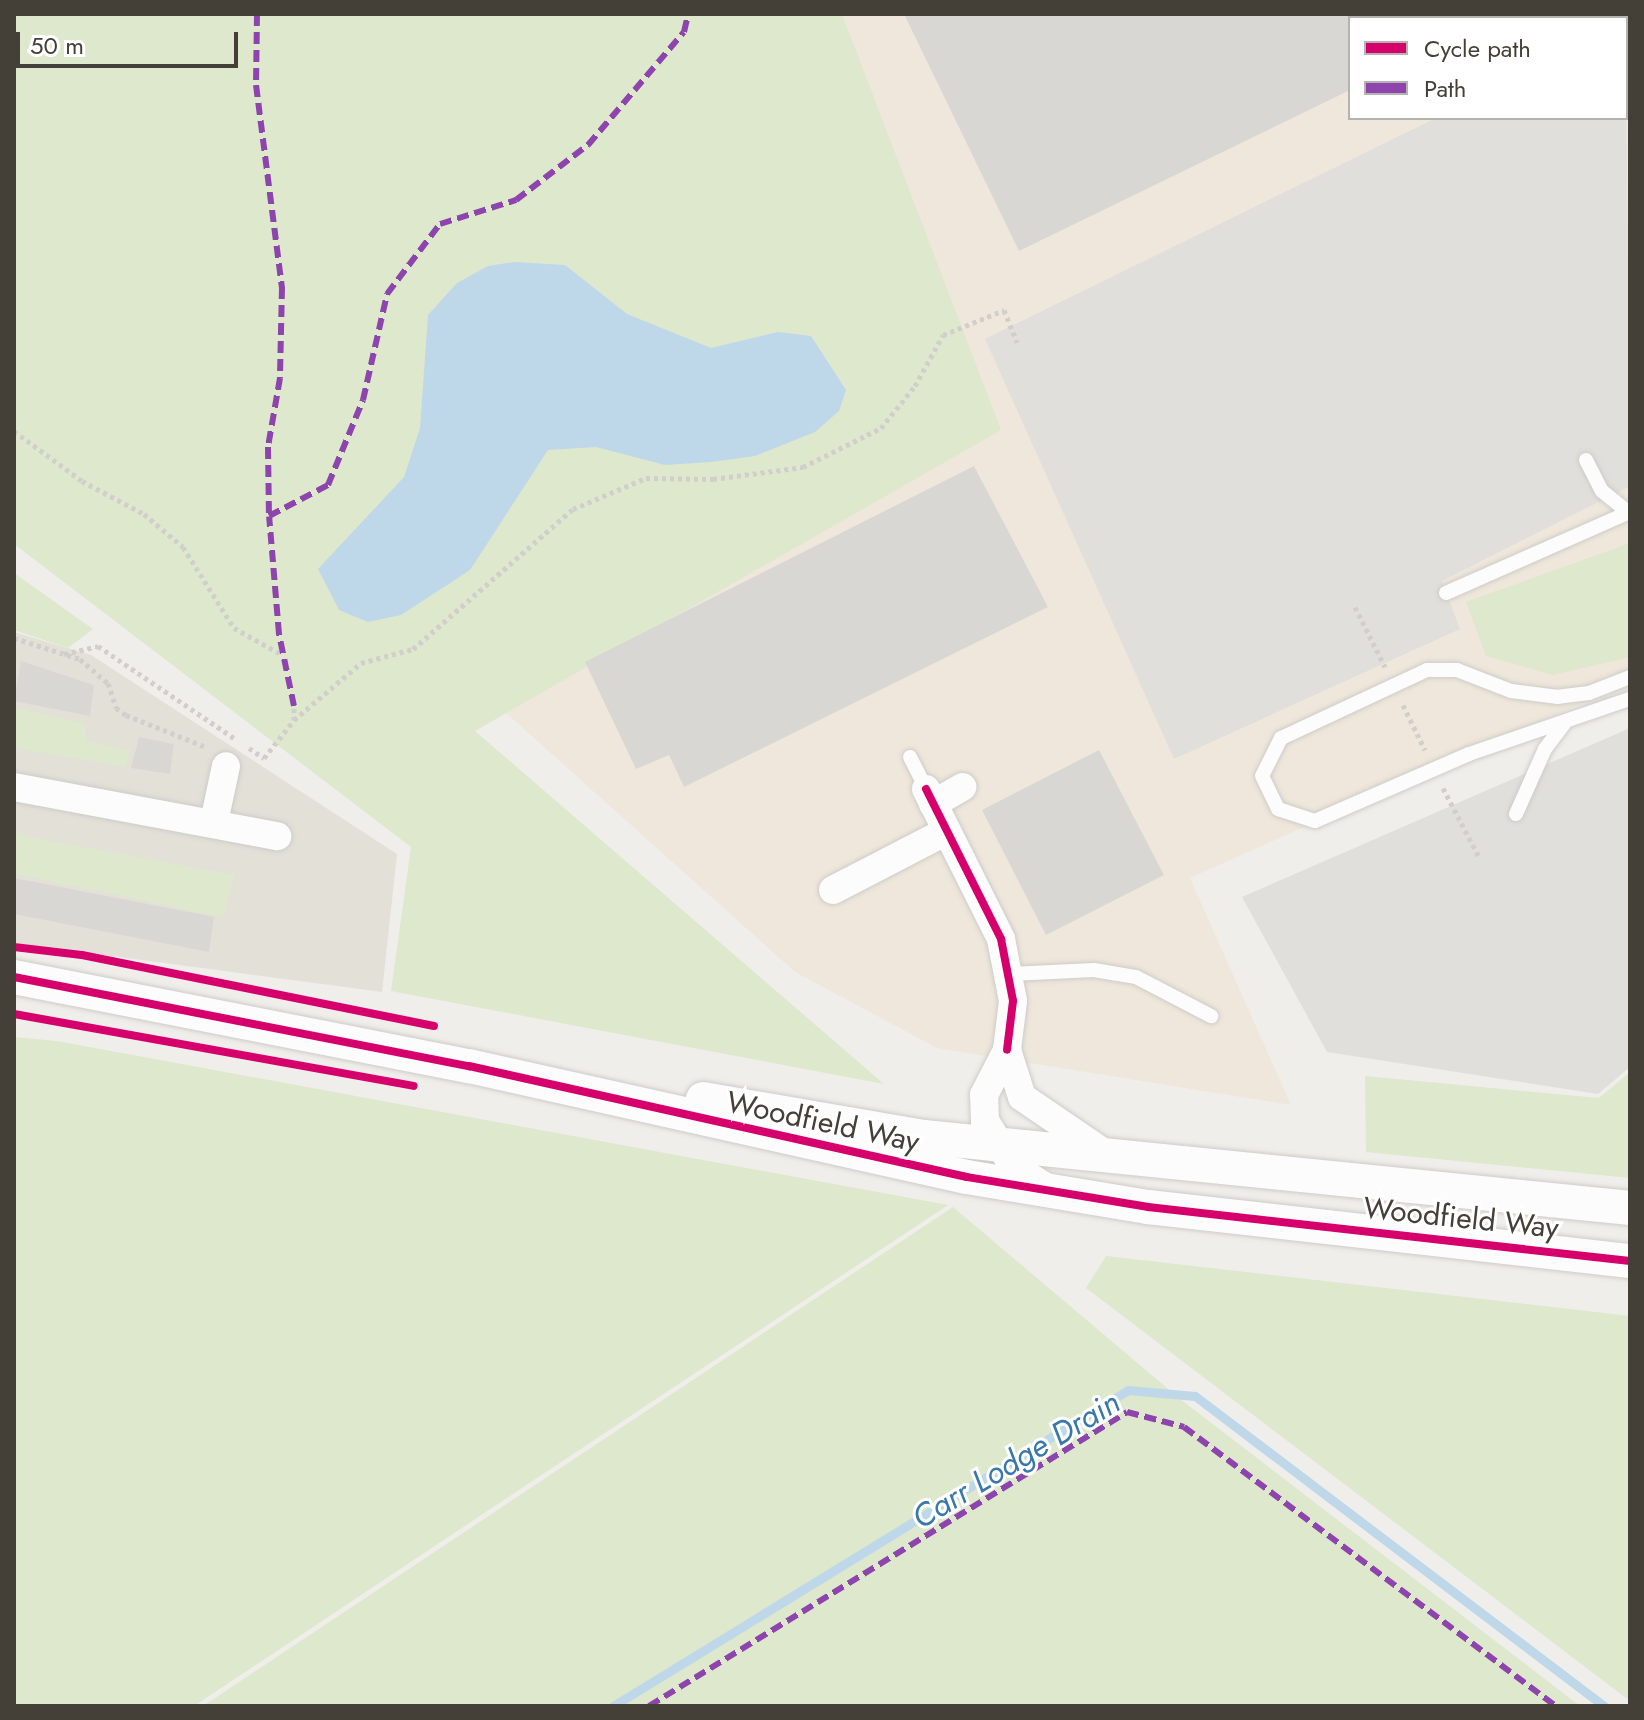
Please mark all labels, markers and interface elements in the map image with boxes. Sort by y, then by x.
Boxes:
scale bar [20,16,242,66]
legend [1348,16,1628,120]
text: 50 m [30,28,84,63]
text: Cycle path [1424,31,1531,66]
text: Path [1424,71,1466,106]
street label: Woodfield Way [723,1084,923,1160]
street label: Woodfield Way [1362,1190,1560,1246]
water label: Carr Lodge Drain [905,1383,1127,1537]

